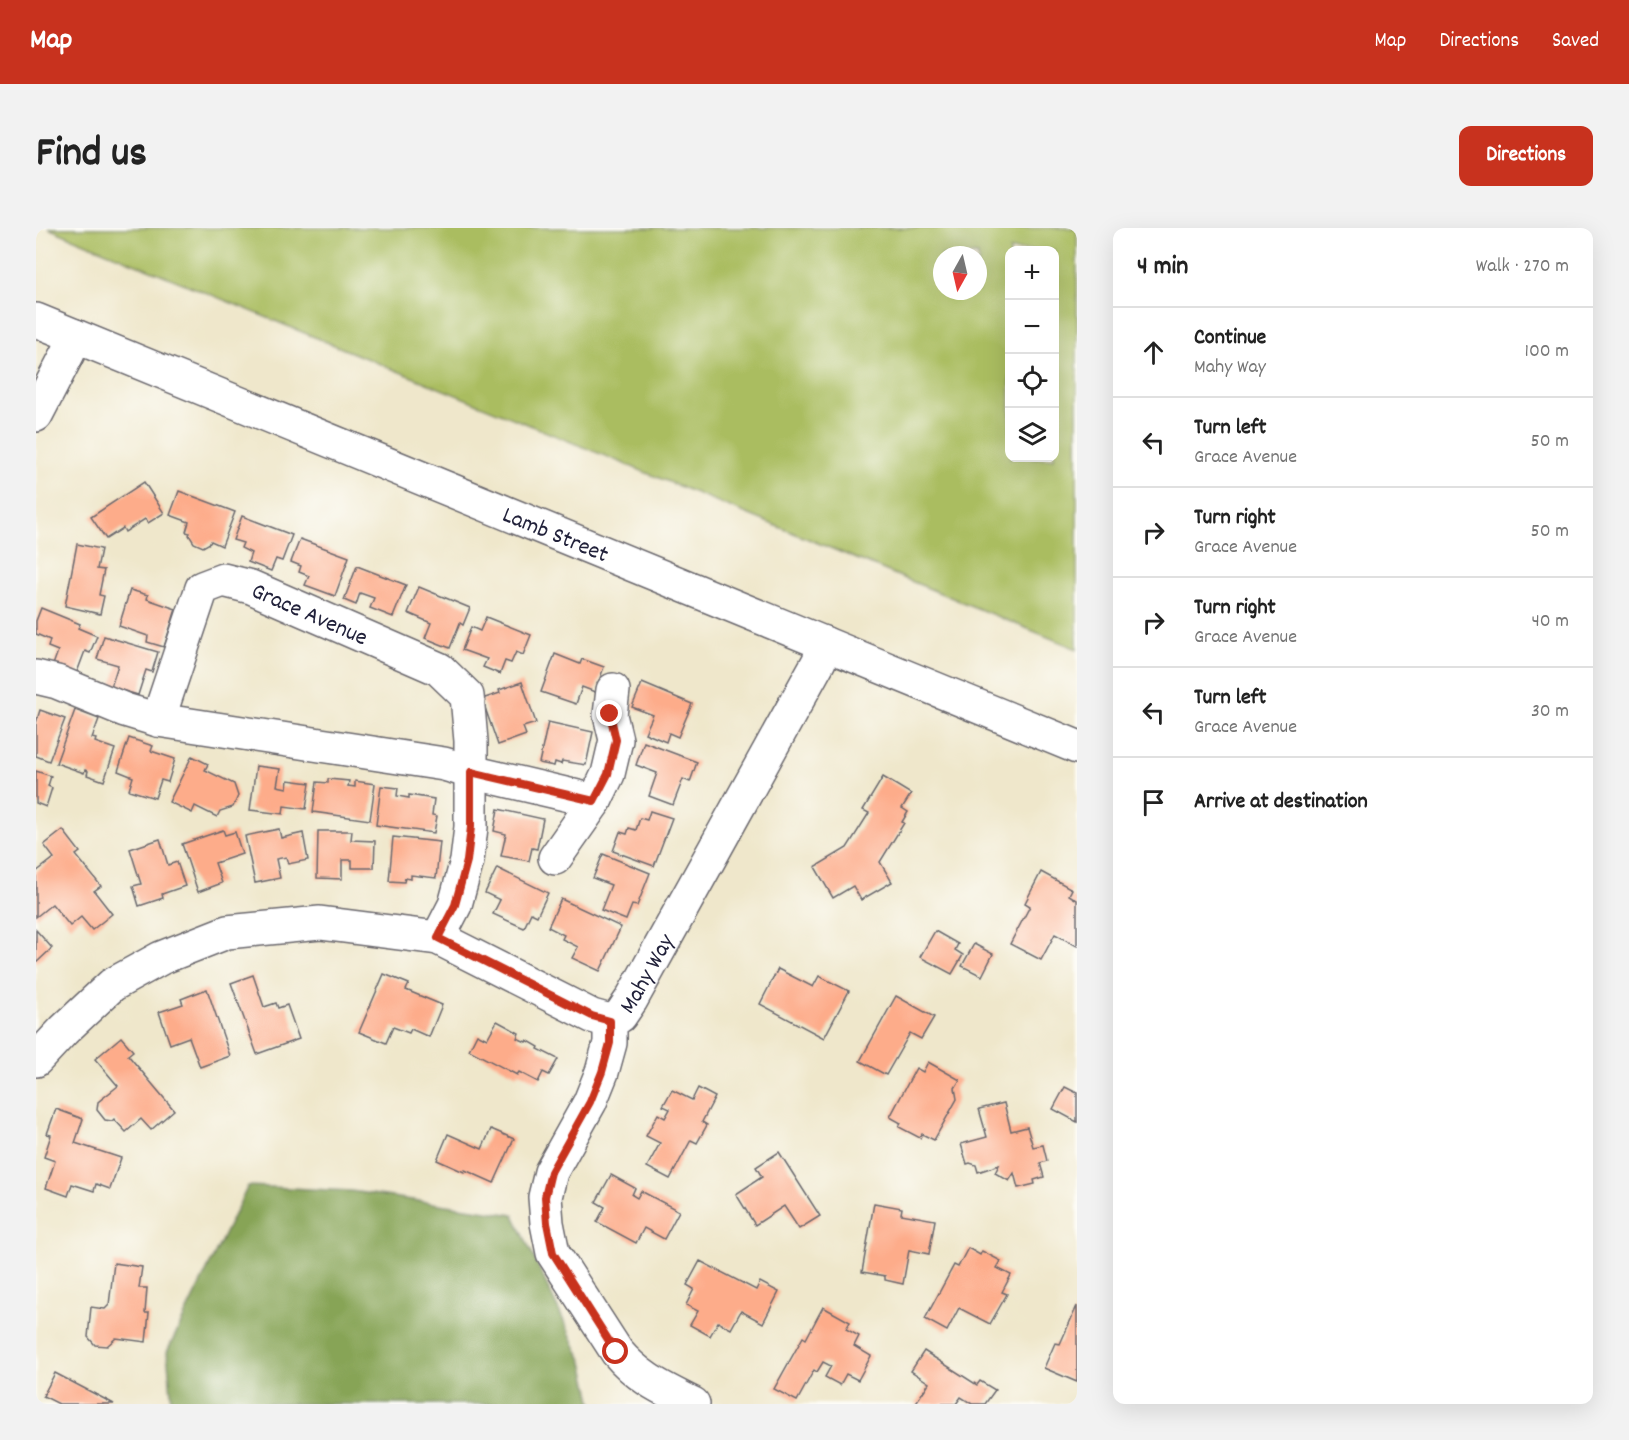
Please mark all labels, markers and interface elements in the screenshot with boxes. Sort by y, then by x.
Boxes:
text: Map [30,22,72,62]
text: Map [1375,27,1406,57]
text: Directions [1439,27,1519,57]
text: Saved [1552,27,1599,57]
text: Find us [36,126,147,186]
button: Directions [1459,126,1593,186]
north arrow [933,246,987,300]
map controls [1005,246,1059,462]
button: + [1005,246,1059,300]
text: 4 min [1137,249,1188,286]
text: Walk · 270 m [1476,253,1569,281]
button: − [1005,300,1059,354]
text: Continue [1194,323,1266,354]
icon: ahead [1137,336,1170,369]
text: 100 m [1525,338,1569,366]
button: locate [1005,354,1059,408]
text: Mahy Way [1194,354,1266,382]
button: layers [1005,408,1059,462]
text: Turn left [1194,413,1266,444]
icon: left [1137,426,1170,459]
text: 50 m [1531,428,1569,456]
text: Grace Avenue [1194,444,1297,472]
street label: Lamb Street [497,499,613,573]
text: Turn right [1194,503,1276,534]
icon: right [1137,516,1170,549]
text: 50 m [1531,518,1569,546]
text: Grace Avenue [1194,534,1297,562]
street label: Grace Avenue [245,575,372,656]
text: Turn right [1194,593,1276,624]
icon: right [1137,606,1170,639]
text: 40 m [1531,608,1569,636]
text: Grace Avenue [1194,624,1297,652]
text: Turn left [1194,683,1266,714]
icon: left [1137,696,1170,729]
text: 30 m [1531,698,1569,726]
route end [596,700,622,726]
text: Grace Avenue [1194,714,1297,742]
icon: arrive [1137,786,1170,819]
text: Arrive at destination [1194,787,1368,818]
street label: Mahy Way [612,927,685,1022]
route start [602,1338,628,1364]

